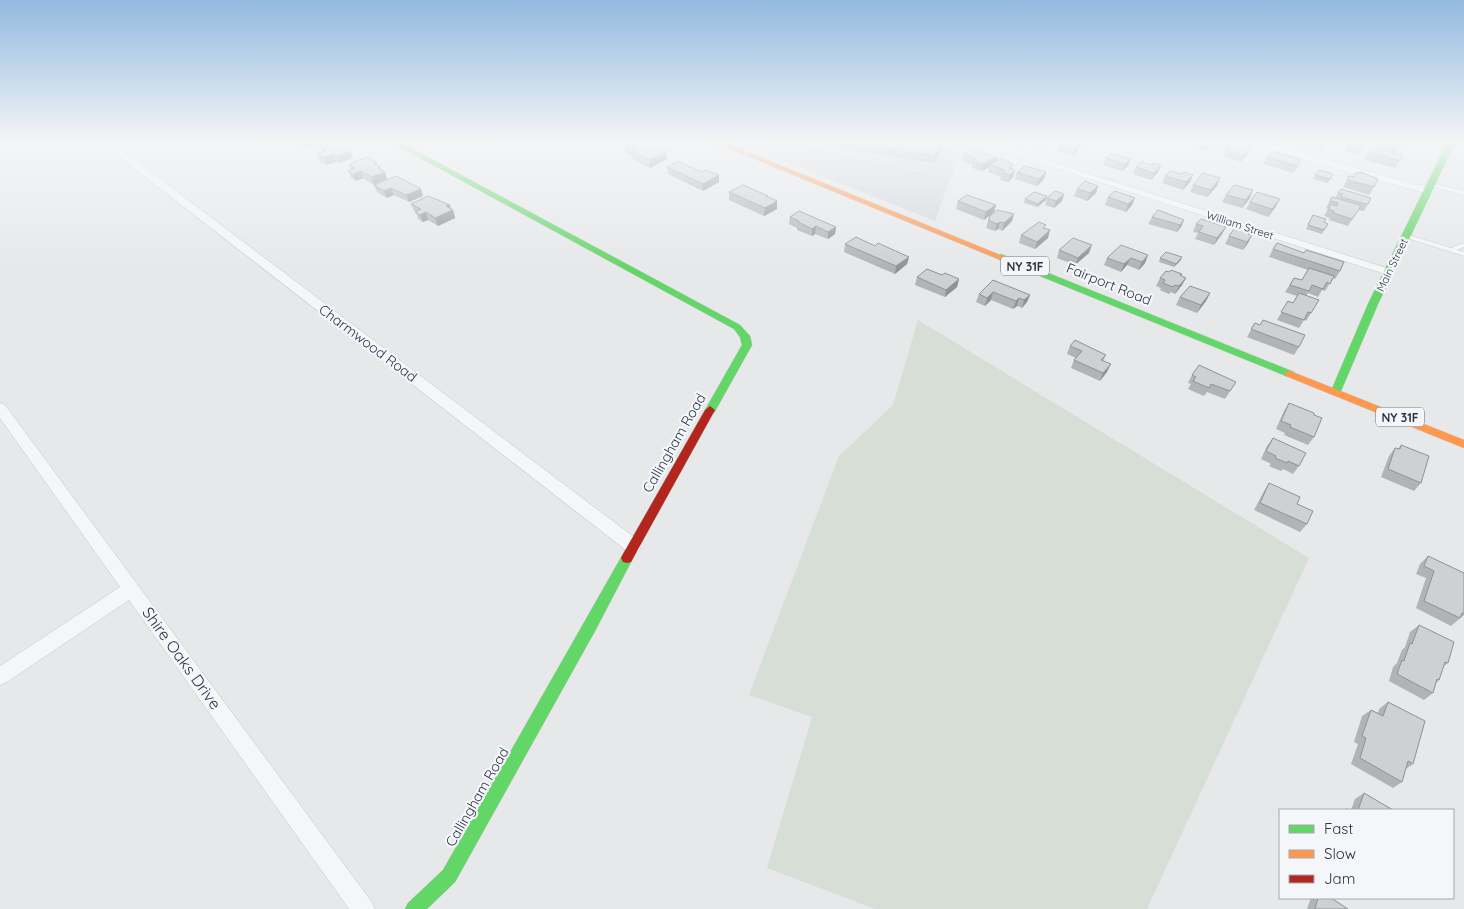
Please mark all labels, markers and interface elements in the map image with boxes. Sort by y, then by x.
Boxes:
street label: William Street [1204,208,1276,243]
street label: Main Street [1373,236,1411,294]
road number: NY 31F [1001,256,1049,276]
street label: Fairport Road [1064,259,1154,309]
street label: Charmwood Road [315,300,421,386]
street label: Callingham Road [638,390,710,496]
road number: NY 31F [1376,408,1424,427]
street label: Shire Oaks Drive [138,603,226,713]
street label: Callingham Road [441,744,513,850]
legend [1279,809,1454,899]
text: Fast [1324,819,1353,838]
text: Slow [1324,844,1356,863]
text: Jam [1324,869,1355,888]

